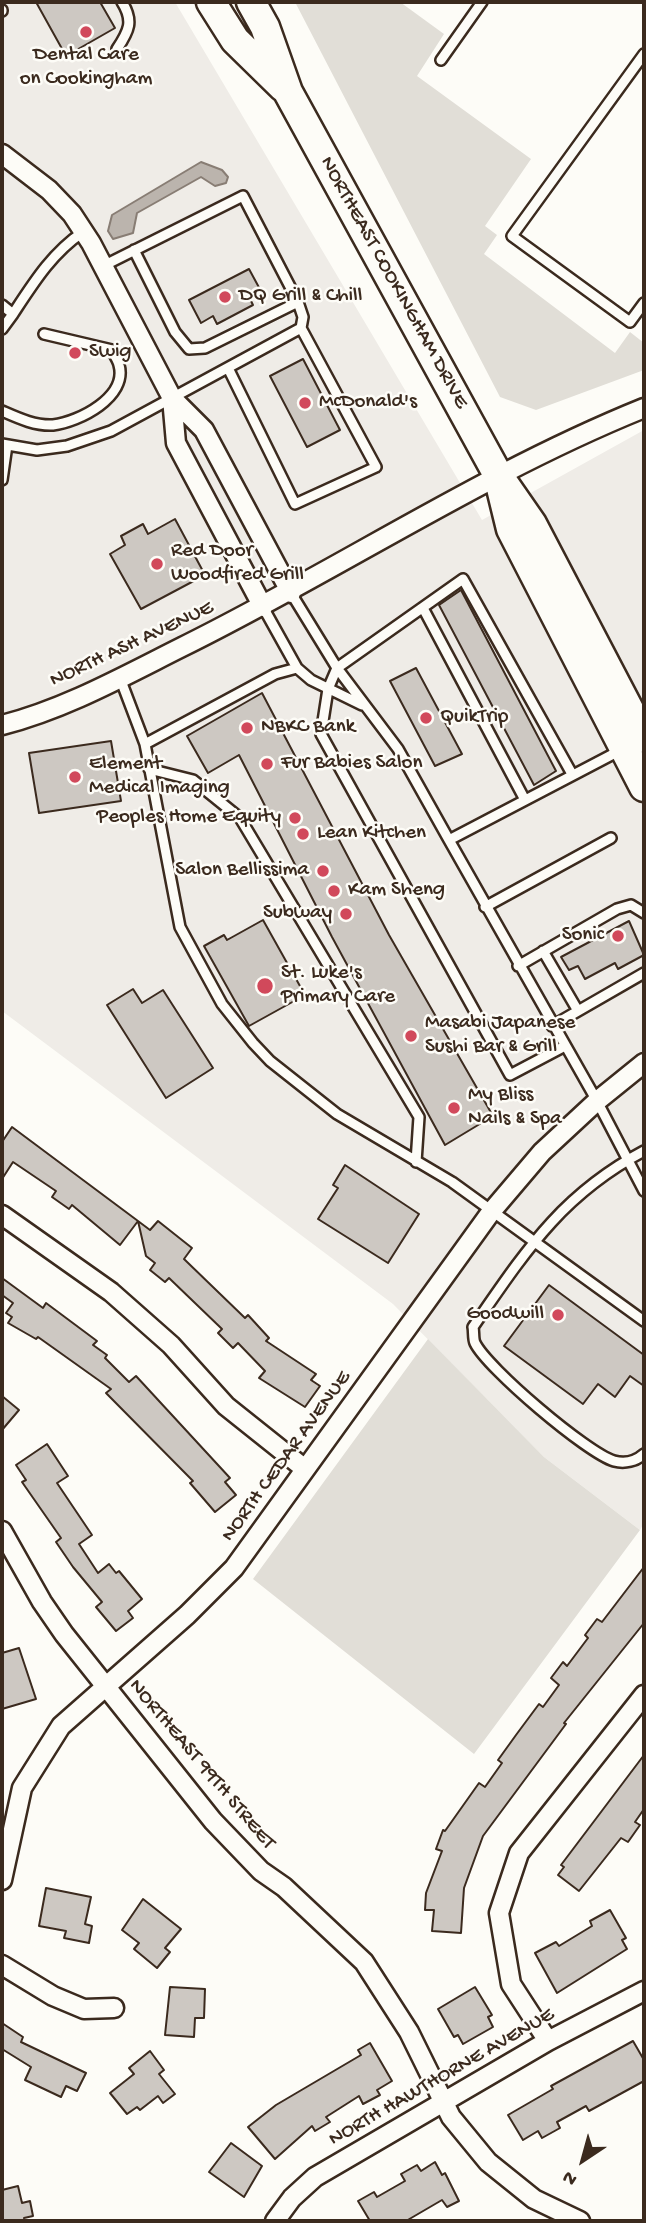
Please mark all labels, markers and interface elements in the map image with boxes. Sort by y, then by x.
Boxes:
marker: Dental Care on Cookingham [78,24,94,40]
place label: Dental Care on Cookingham [20,43,152,93]
street label: NORTHEAST COOKINGHAM DRIVE [313,153,473,413]
place label: DQ Grill & Chill [239,284,362,310]
marker: DQ Grill & Chill [217,289,233,305]
place label: Swig [89,340,132,366]
marker: Swig [67,345,83,361]
place label: McDonald's [319,390,417,416]
marker: McDonald's [297,395,313,411]
place label: Red Door Woodfired Grill [171,539,304,589]
marker: Red Door Woodfired Grill [149,556,165,572]
street label: NORTH ASH AVENUE [46,596,218,694]
place label: QuikTrip [440,705,508,731]
marker: QuikTrip [418,710,434,726]
place label: NBKC Bank [261,715,355,741]
marker: NBKC Bank [239,720,255,736]
place label: Fur Babies Salon [281,751,422,777]
place label: Element Medical Imaging [89,752,230,802]
marker: Fur Babies Salon [259,756,275,772]
marker: Element Medical Imaging [67,769,83,785]
place label: Peoples Home Equity [97,805,281,831]
marker: Peoples Home Equity [287,810,303,826]
place label: Lean Kitchen [317,821,426,847]
marker: Lean Kitchen [295,826,311,842]
place label: Salon Bellissima [175,858,309,884]
marker: Salon Bellissima [315,863,331,879]
place label: Kam Sheng [348,878,445,904]
marker: Kam Sheng [326,883,342,899]
place label: Subway [263,901,332,927]
marker: Subway [338,906,354,922]
place label: Sonic [562,923,604,949]
marker: Sonic [610,928,626,944]
place label: St. Luke's Primary Care [281,961,395,1011]
marker: St. Luke's Primary Care [255,976,275,996]
place label: Masabi Japanese Sushi Bar & Grill [425,1011,575,1061]
marker: Masabi Japanese Sushi Bar & Grill [403,1028,419,1044]
place label: My Bliss Nails & Spa [468,1083,562,1133]
marker: My Bliss Nails & Spa [446,1100,462,1116]
place label: Goodwill [467,1302,544,1328]
marker: Goodwill [550,1307,566,1323]
street label: NORTH CEDAR AVENUE [217,1367,357,1547]
street label: NORTHEAST 99TH STREET [122,1675,280,1855]
street label: NORTH HAWTHORNE AVENUE [325,2003,559,2153]
north arrow [548,2125,618,2195]
text: N [559,2164,582,2190]

